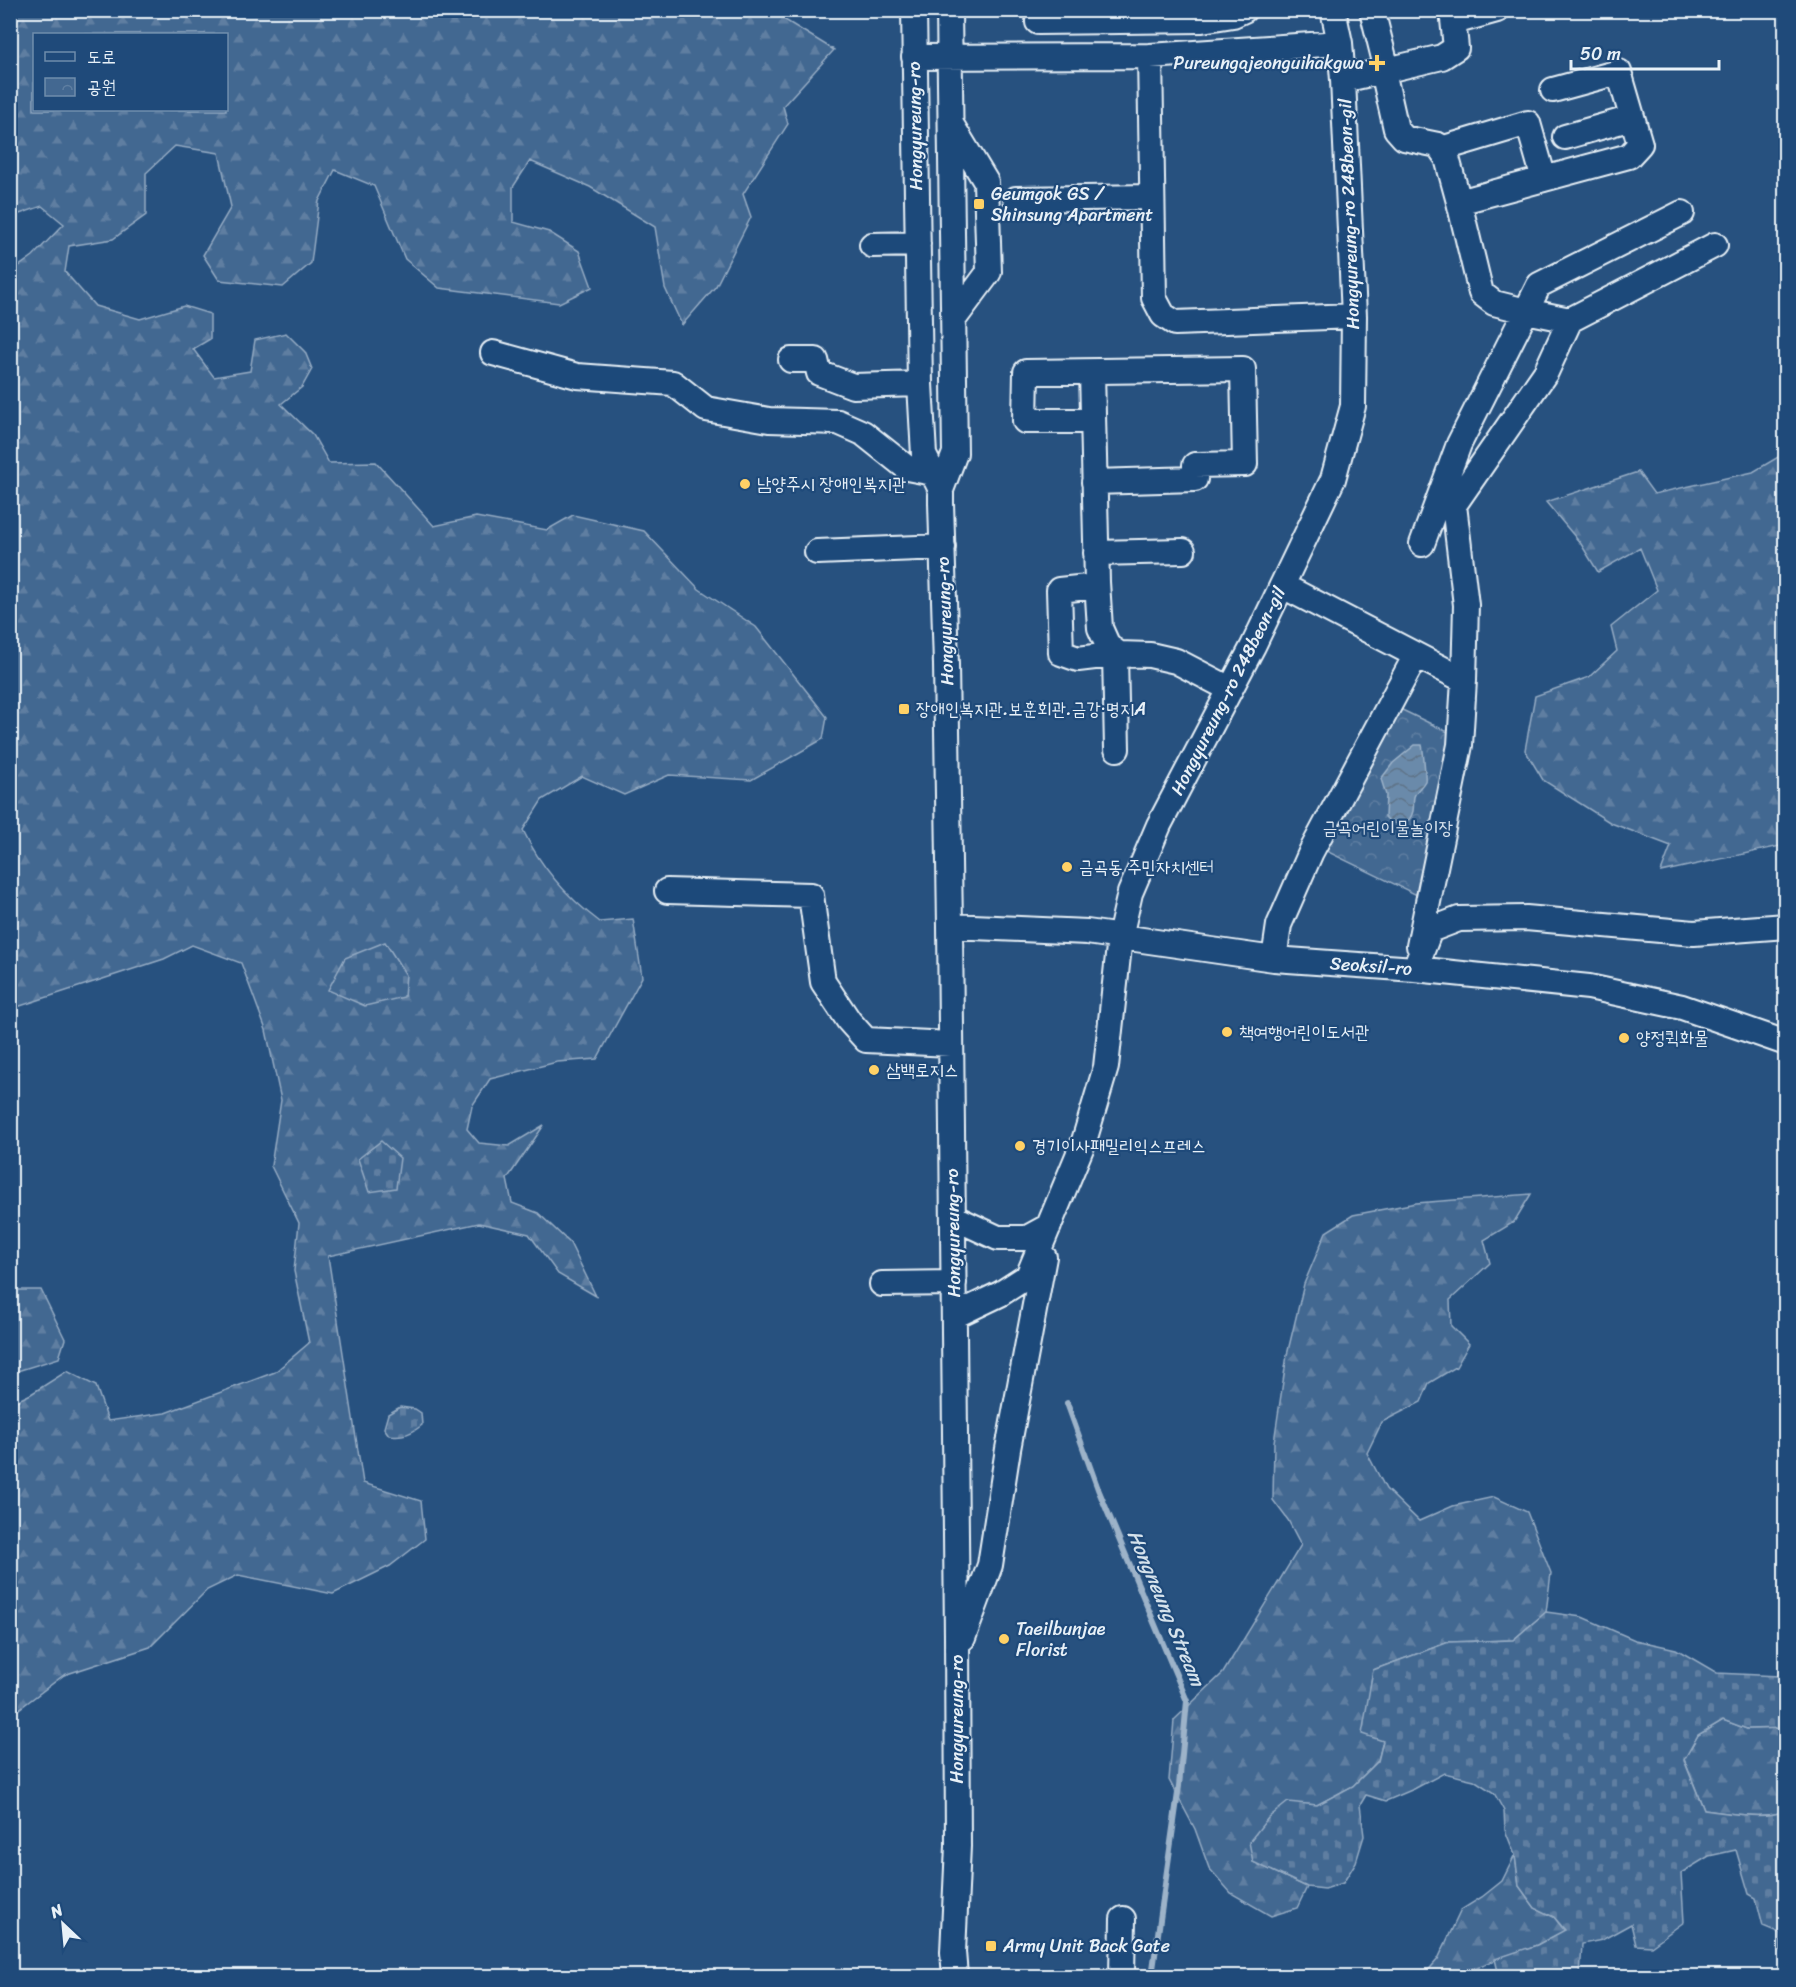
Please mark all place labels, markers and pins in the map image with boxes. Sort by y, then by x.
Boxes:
place label: Pureungajeonguihakgwa [1173,47,1364,79]
marker: Pureungajeonguihakgwa [1368,54,1386,72]
place label: Geumgok GS / Shinsung Apartment [991,178,1153,231]
marker: Geumgok GS / Shinsung Apartment [972,197,986,211]
place label: 남양주시 장애인복지관 [757,468,907,500]
marker: 남양주시 장애인복지관 [738,477,752,491]
place label: 장애인복지관.보훈회관.금강·명지A [916,693,1146,725]
marker: 장애인복지관.보훈회관.금강·명지A [897,702,911,716]
place label: 금곡동 주민자치센터 [1079,851,1214,883]
marker: 금곡동 주민자치센터 [1060,860,1074,874]
place label: 책여행어린이도서관 [1239,1016,1369,1048]
place label: 양정퀵화물 [1636,1022,1708,1054]
marker: 책여행어린이도서관 [1220,1025,1234,1039]
marker: 양정퀵화물 [1617,1031,1631,1045]
place label: 삼백로지스 [886,1054,958,1086]
marker: 삼백로지스 [867,1063,881,1077]
place label: 경기이사패밀리익스프레스 [1032,1130,1206,1162]
marker: 경기이사패밀리익스프레스 [1013,1139,1027,1153]
place label: Taeilbunjae Florist [1016,1613,1106,1666]
marker: Taeilbunjae Florist [997,1632,1011,1646]
place label: Army Unit Back Gate [1002,1930,1170,1962]
marker: Army Unit Back Gate [984,1939,998,1953]

